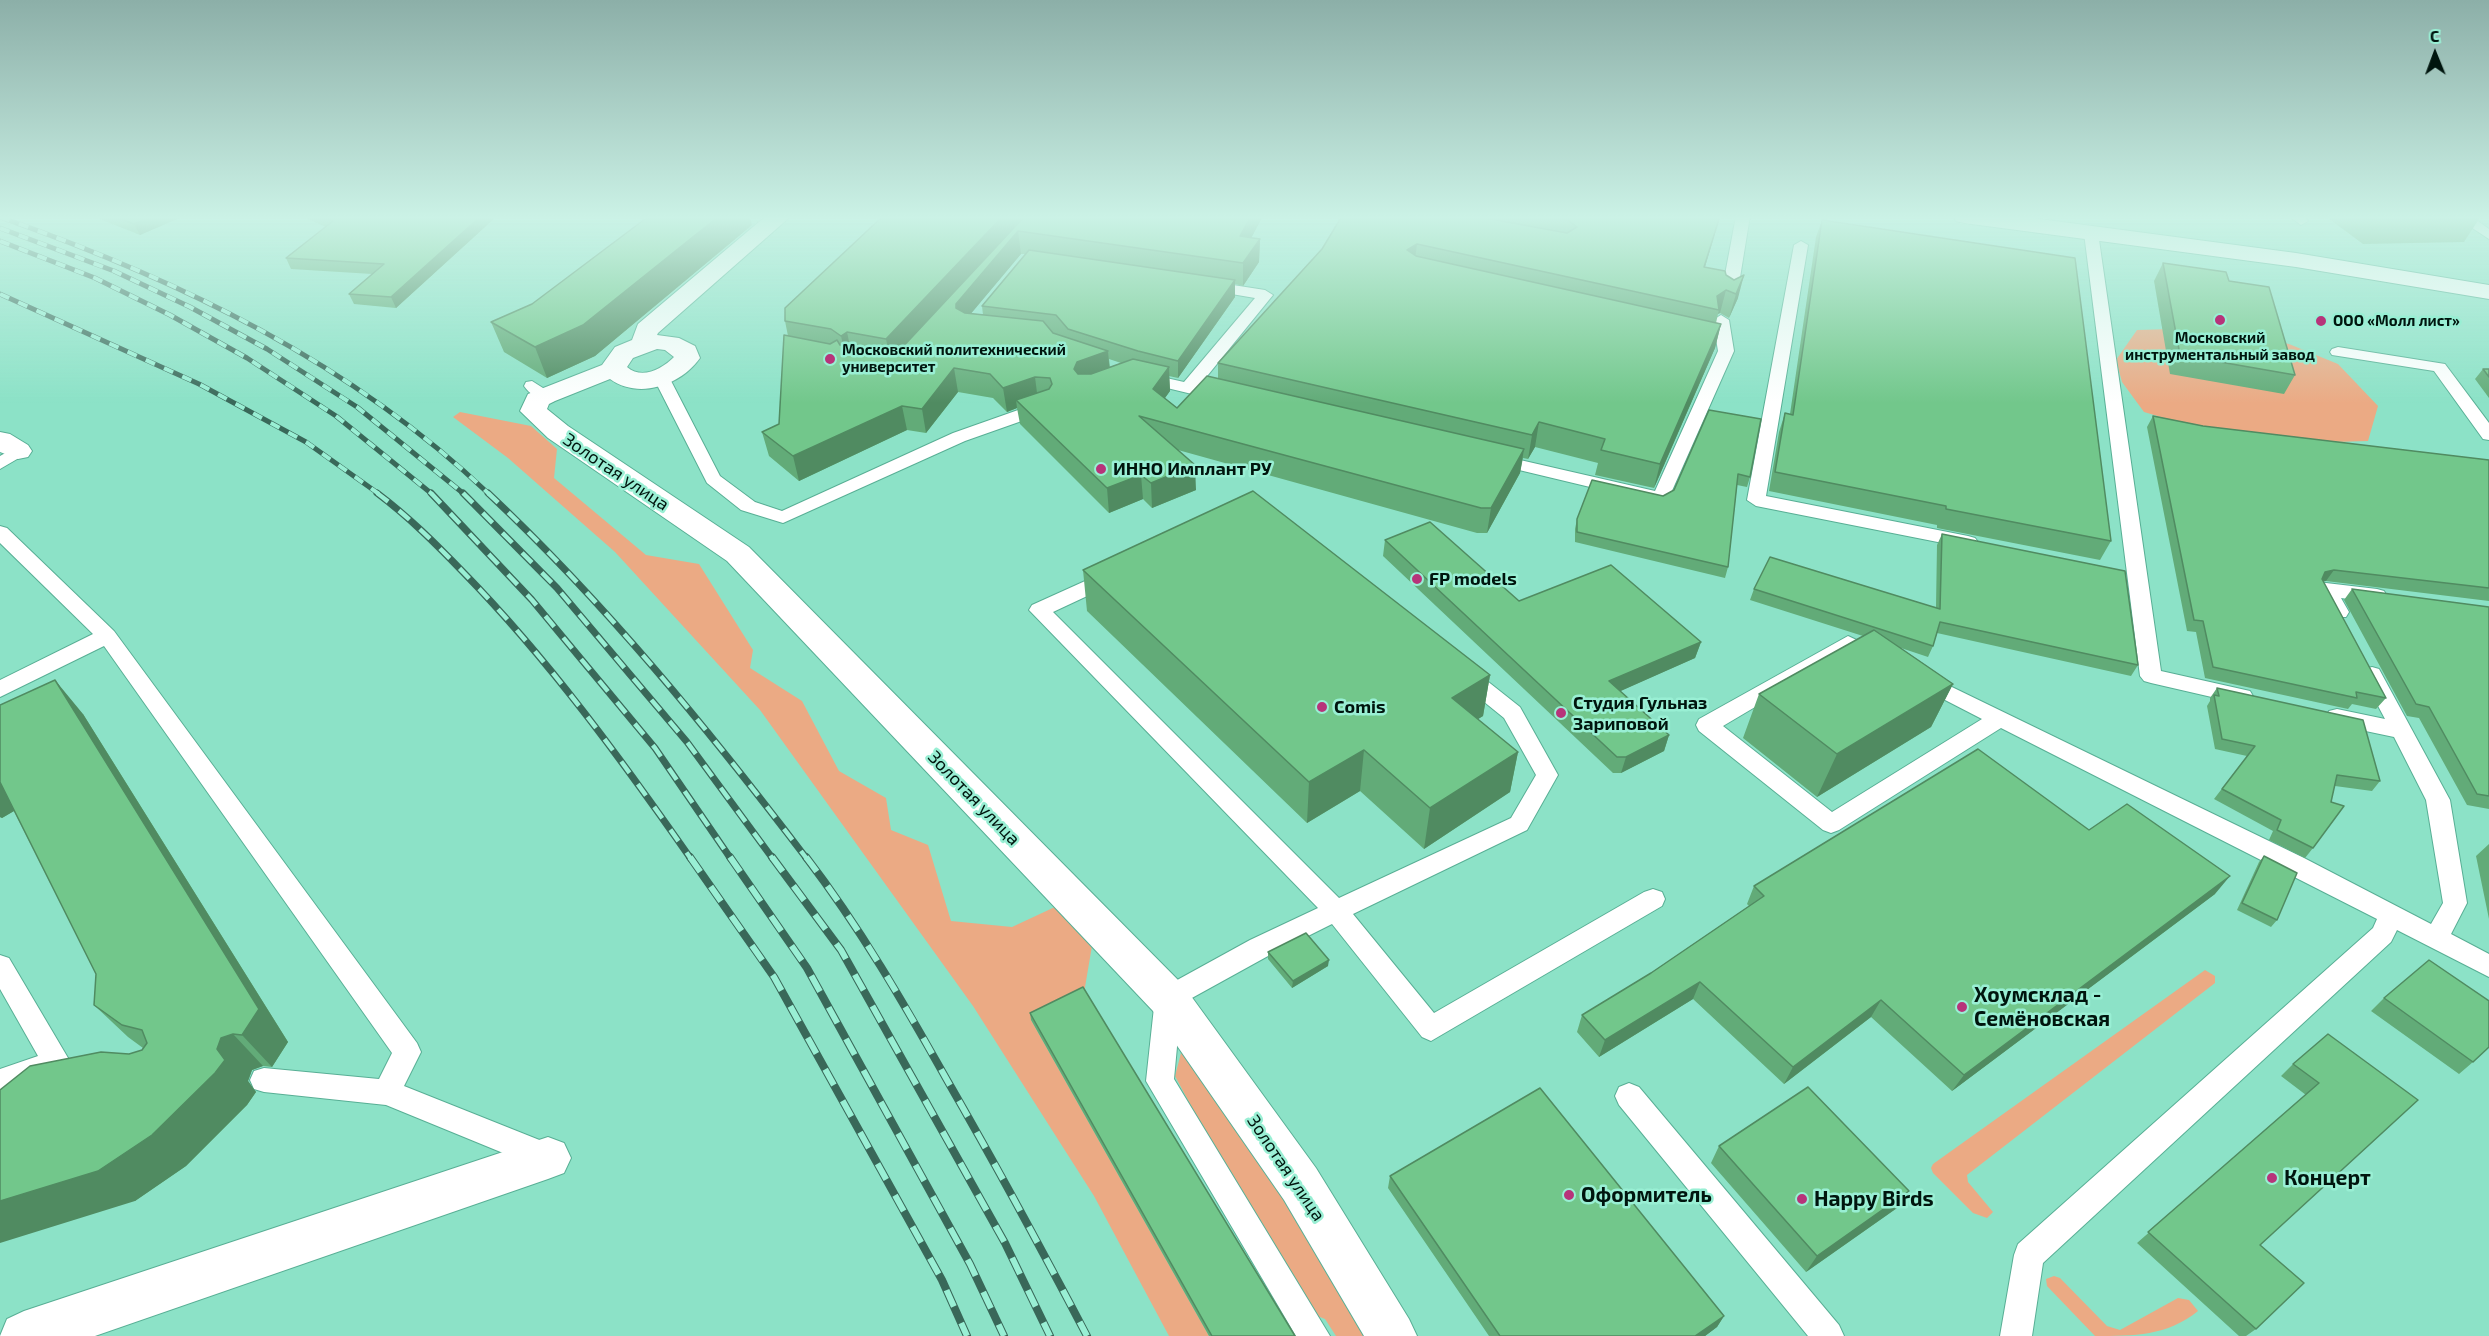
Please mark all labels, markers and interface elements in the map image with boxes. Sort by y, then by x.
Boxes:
north arrow [2405,24,2465,84]
text: С [2430,26,2440,45]
place label: ООО «Молл лист» [2333,312,2460,330]
marker: Московский инструментальный завод [2213,313,2227,327]
marker: ООО «Молл лист» [2314,314,2328,328]
place label: Московский инструментальный завод [2125,329,2315,364]
place label: Московский политехнический университет [842,341,1066,376]
marker: Московский политехнический университет [823,352,837,366]
street label: Золотая улица [559,429,673,515]
place label: ИННО Имплант РУ [1113,458,1272,480]
marker: ИННО Имплант РУ [1094,462,1108,476]
place label: FP models [1429,568,1517,590]
marker: FP models [1410,572,1424,586]
place label: Студия Гульназ Зариповой [1573,692,1707,734]
place label: Comis [1334,696,1386,718]
marker: Comis [1315,700,1329,714]
marker: Студия Гульназ Зариповой [1554,706,1568,720]
street label: Золотая улица [923,746,1025,850]
place label: Хоумсклад - Семёновская [1974,982,2110,1032]
marker: Хоумсклад - Семёновская [1955,1000,1969,1014]
street label: Золотая улица [1243,1111,1329,1225]
place label: Концерт [2284,1165,2371,1191]
marker: Концерт [2265,1171,2279,1185]
place label: Оформитель [1581,1182,1712,1208]
place label: Happy Birds [1814,1186,1934,1212]
marker: Оформитель [1562,1188,1576,1202]
marker: Happy Birds [1795,1192,1809,1206]

